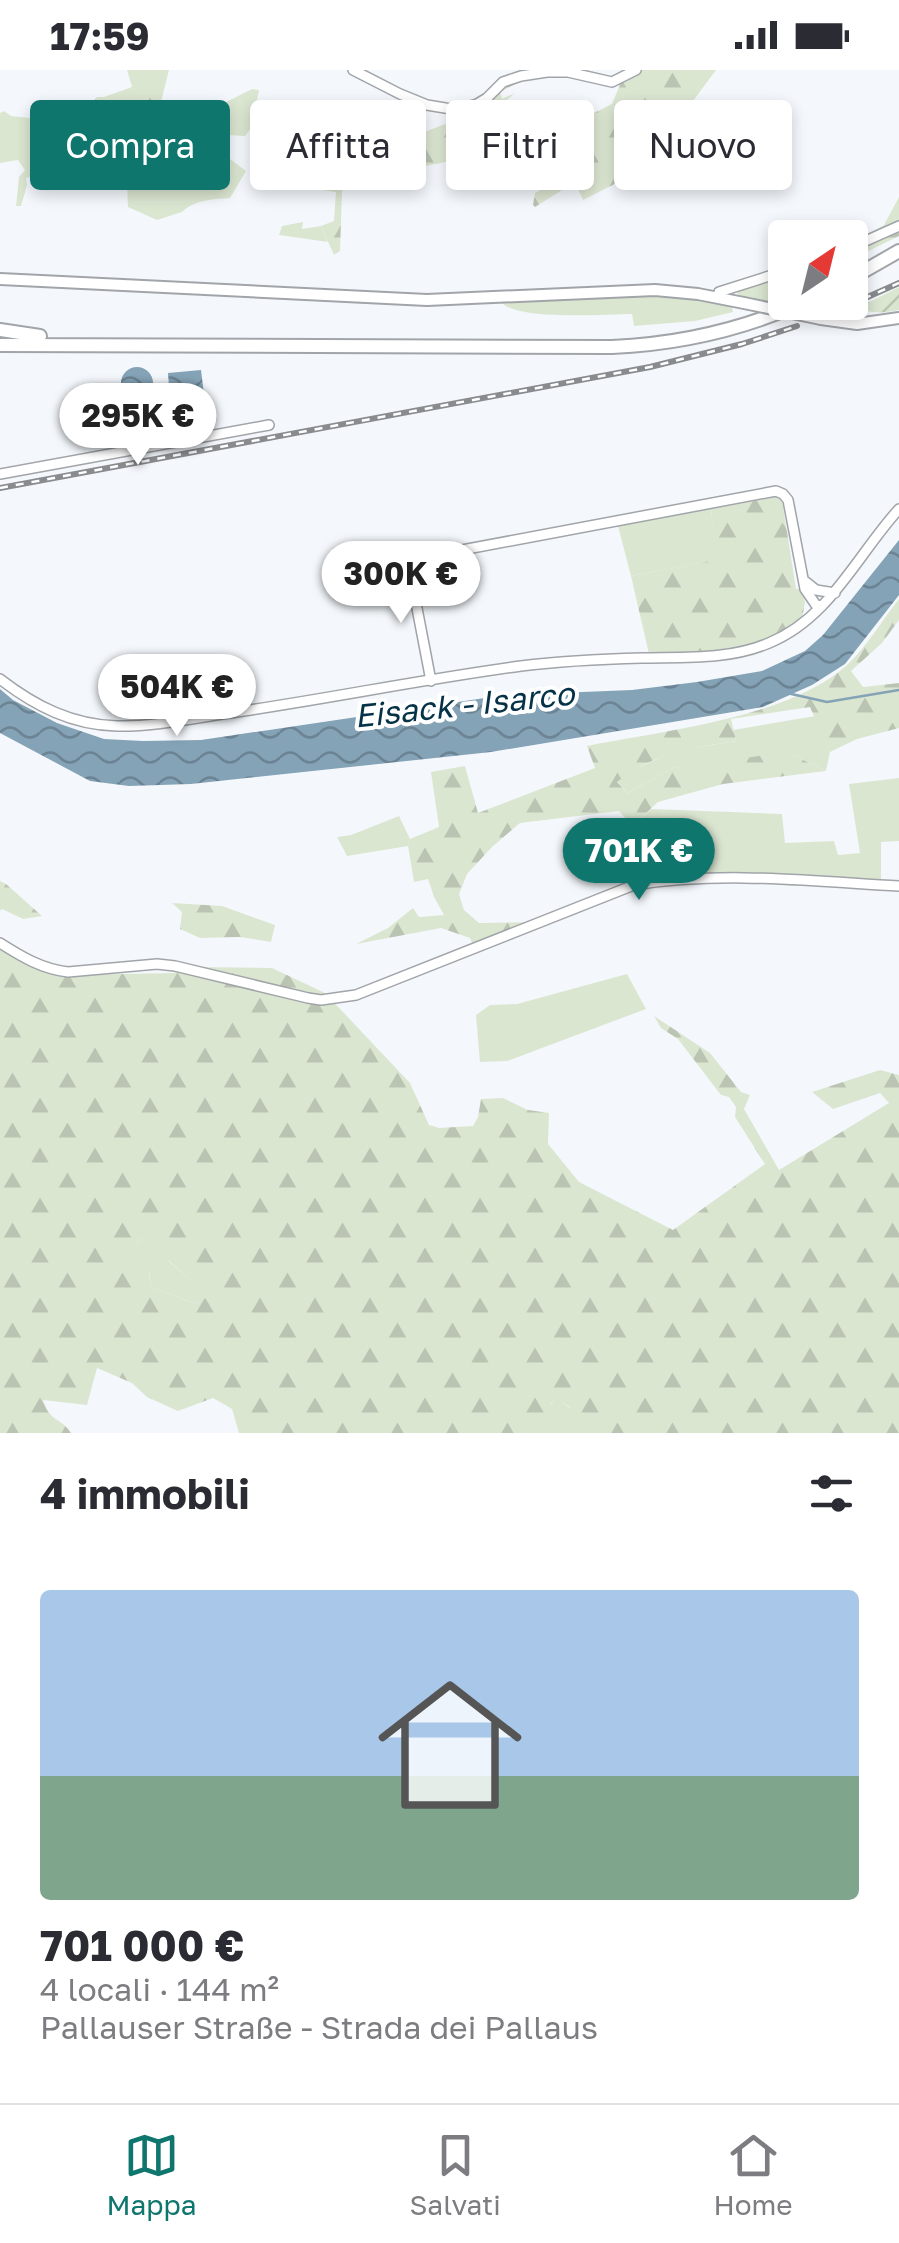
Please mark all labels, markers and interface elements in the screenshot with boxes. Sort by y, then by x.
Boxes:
text: 17:59 [50,13,150,58]
chip: Compra [30,100,230,190]
chip: Affitta [250,100,426,190]
chip: Filtri [446,100,594,190]
chip: Nuovo [614,100,792,190]
north arrow [768,220,868,320]
map controls [768,220,868,320]
pin: 295K € [57,383,219,468]
text: 295K € [81,396,195,434]
pin: 300K € [320,541,482,626]
text: 300K € [344,554,458,592]
pin: 504K € [96,654,258,739]
text: 504K € [120,667,234,705]
water label: Eisack - Isarco [352,673,578,734]
pin: 701K € [558,818,720,903]
text: 701K € [585,831,693,869]
icon: filters [804,1466,859,1521]
text: 4 immobili [40,1468,250,1518]
icon: home [360,1655,540,1835]
text: 701 000 € [40,1920,244,1970]
text: 4 locali · 144 m² [40,1970,279,2008]
text: Pallauser Straße - Strada dei Pallaus [40,2008,598,2046]
tab: Mappa [106,2128,197,2221]
tab: Salvati [409,2128,501,2221]
tab: Home [713,2128,793,2221]

